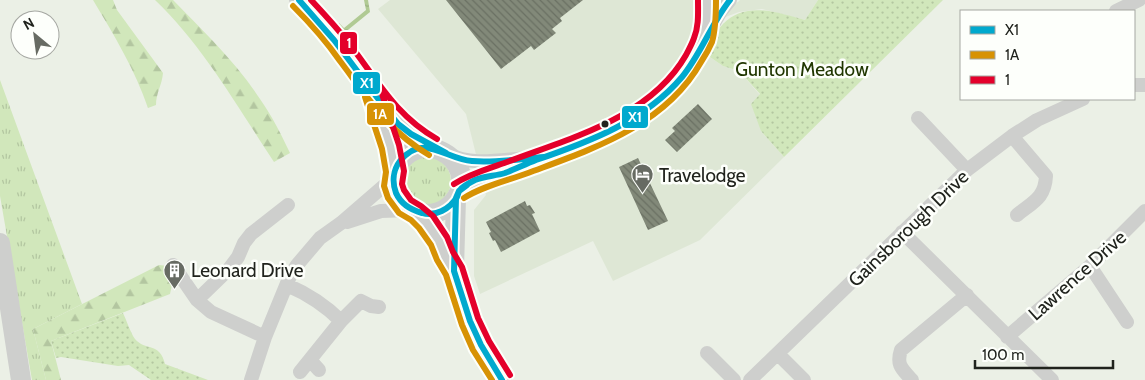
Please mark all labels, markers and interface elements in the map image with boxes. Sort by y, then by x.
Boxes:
north arrow [10,10,60,60]
legend [960,10,1135,100]
text: N [20,13,37,34]
text: X1 [1005,21,1019,39]
line badge: 1 [339,31,358,55]
text: 1 [346,34,352,52]
text: 1A [1005,46,1020,64]
park label: Gunton Meadow [735,58,869,81]
line badge: X1 [352,71,381,95]
text: 1 [1005,71,1010,89]
text: X1 [359,74,374,92]
line badge: 1A [366,102,395,126]
text: 1A [373,105,387,123]
line badge: X1 [621,105,649,129]
text: X1 [627,108,642,126]
unlabelled marker [600,119,610,129]
hotel icon: Travelodge [631,163,655,194]
place label: Travelodge [659,164,746,187]
street label: Gainsborough Drive [843,165,973,292]
street label: Lawrence Drive [1024,225,1131,325]
building icon: Leonard Drive [163,258,187,289]
place label: Leonard Drive [191,259,304,282]
scale bar [975,338,1112,370]
text: 100 m [982,346,1024,364]

